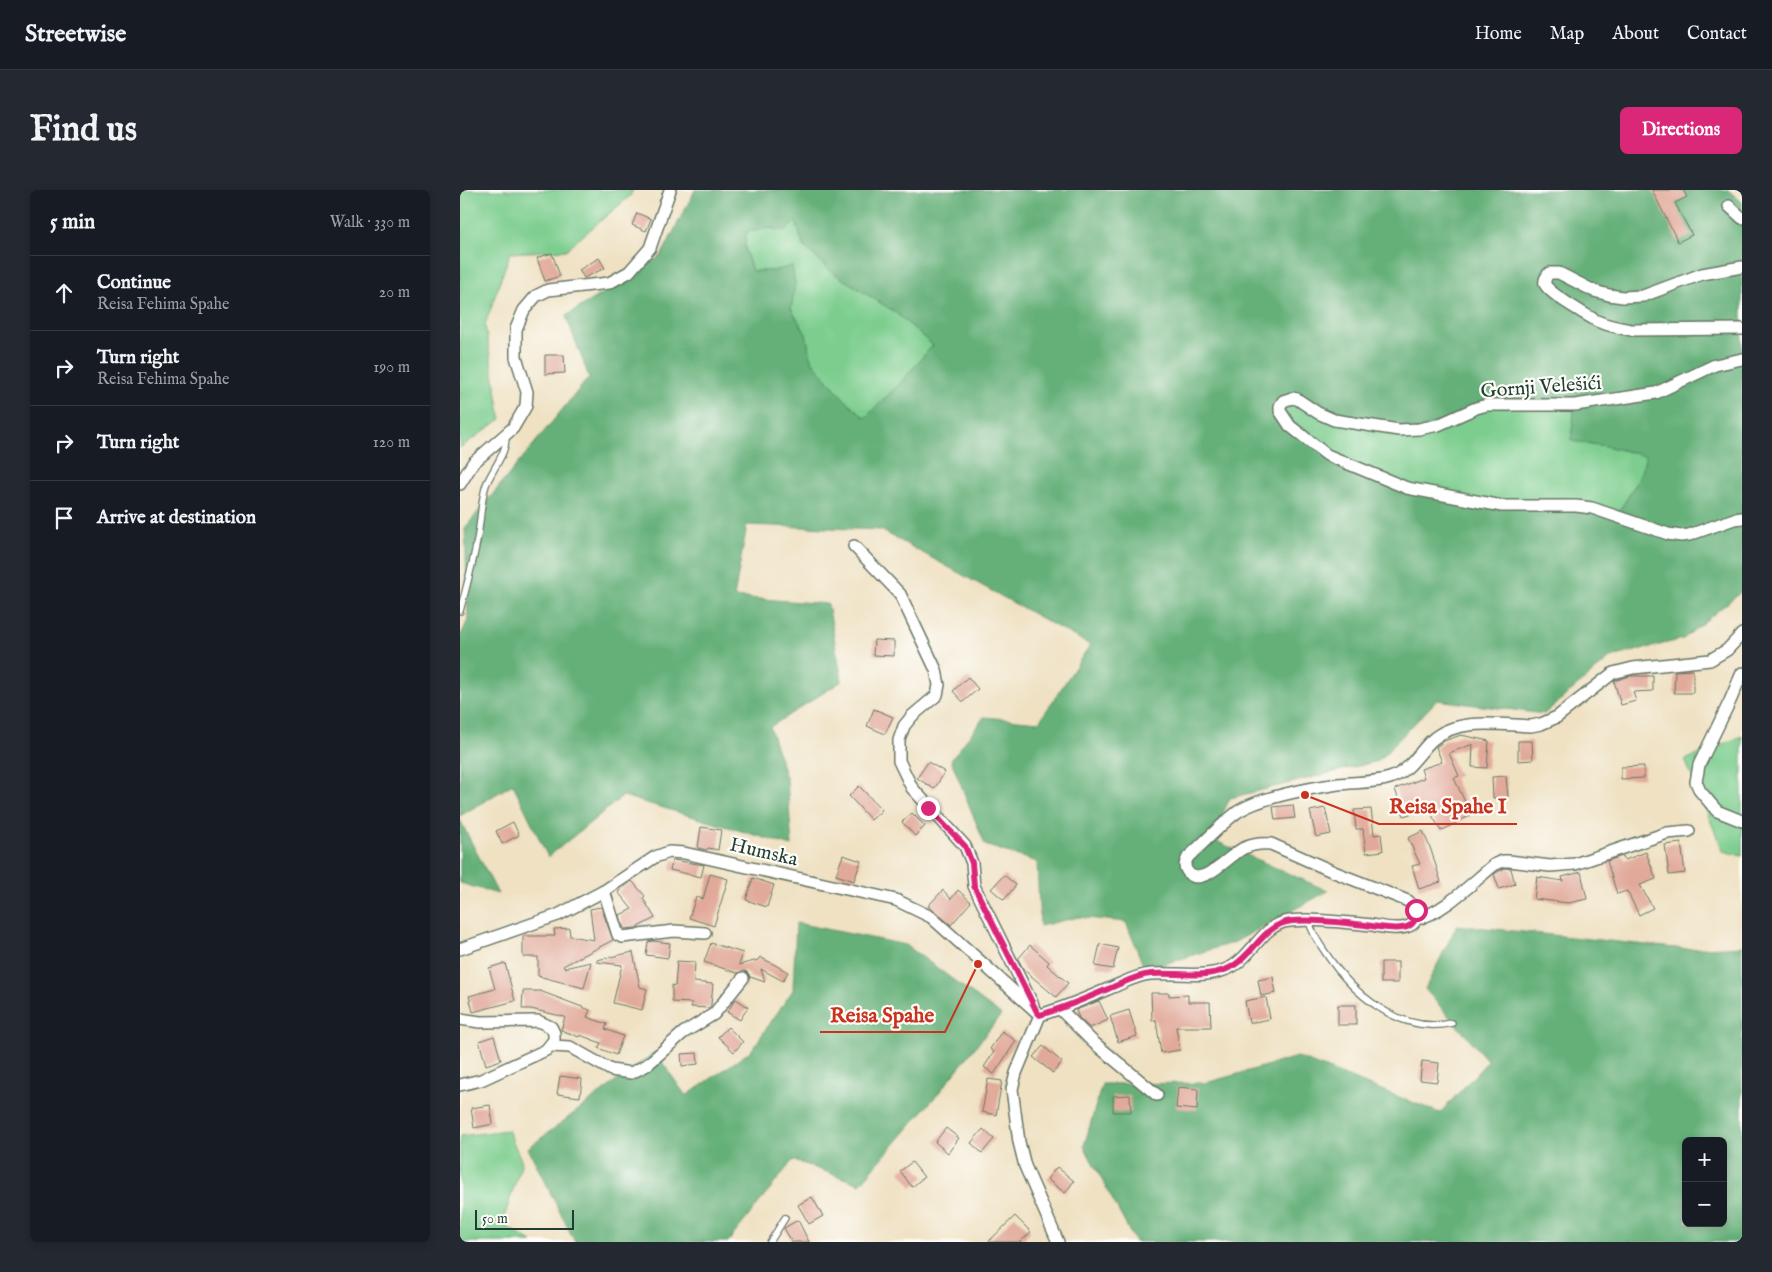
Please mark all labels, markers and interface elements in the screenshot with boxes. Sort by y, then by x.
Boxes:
text: Streetwise [25,19,126,50]
text: Home [1475,23,1522,46]
text: Map [1550,23,1584,46]
text: About [1612,23,1659,46]
text: Contact [1687,23,1747,46]
button: Directions [1620,107,1742,154]
text: Find us [30,108,137,153]
text: 5 min [50,209,95,236]
text: Walk · 330 m [330,213,410,233]
text: Continue [97,271,171,295]
icon: ahead [50,279,78,307]
text: 20 m [379,283,410,303]
text: Reisa Fehima Spahe [97,295,229,315]
text: Turn right [97,346,179,370]
icon: right [50,354,78,382]
text: 190 m [373,358,410,378]
text: Reisa Fehima Spahe [97,370,229,390]
street label: Gornji Velešići [1480,371,1602,404]
icon: right [50,429,78,457]
text: Turn right [97,431,179,455]
text: 120 m [373,433,410,453]
icon: arrive [50,504,78,532]
text: Arrive at destination [97,506,256,530]
callout: Reisa Spahe I [1379,788,1517,824]
text: Reisa Spahe I [1389,794,1507,821]
route end [917,797,940,820]
street label: Humska [727,833,800,872]
route start [1405,899,1428,922]
callout: Reisa Spahe [820,996,945,1032]
text: Reisa Spahe [830,1003,934,1030]
map controls [1682,1137,1727,1227]
button: + [1682,1137,1727,1182]
button: − [1682,1182,1727,1227]
scale bar [475,1207,574,1230]
text: 50 m [482,1210,508,1228]

